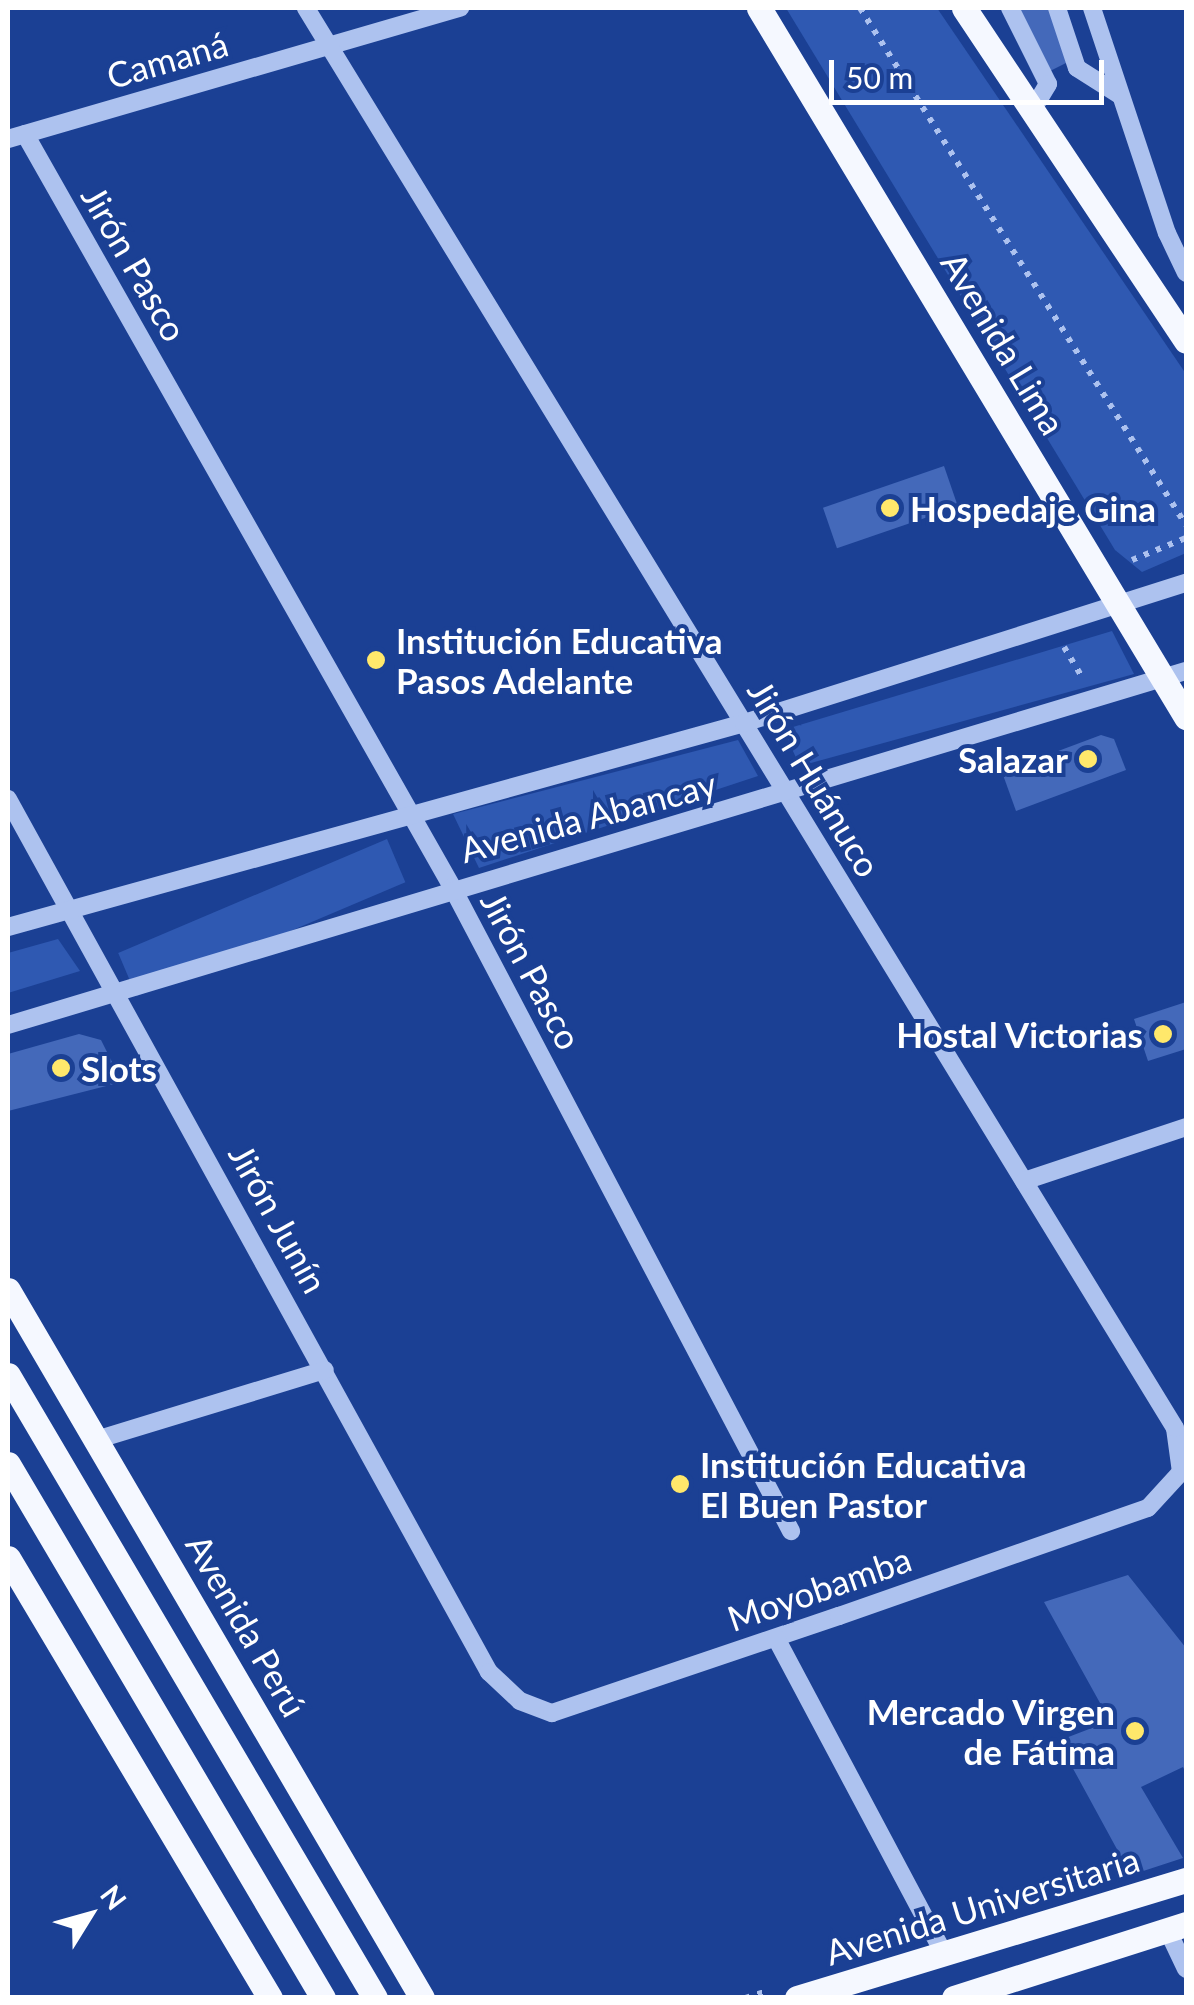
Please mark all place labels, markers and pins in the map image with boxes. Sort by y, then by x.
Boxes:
place label: Hospedaje Gina [910,487,1156,529]
marker: Hospedaje Gina [879,497,901,519]
place label: Institución Educativa Pasos Adelante [396,619,722,701]
marker: Institución Educativa Pasos Adelante [365,649,387,671]
place label: Salazar [958,738,1068,780]
marker: Salazar [1077,748,1099,770]
place label: Hostal Victorias [895,1013,1143,1055]
marker: Hostal Victorias [1152,1023,1174,1045]
place label: Slots [81,1047,157,1089]
marker: Slots [50,1057,72,1079]
place label: Institución Educativa El Buen Pastor [700,1443,1026,1525]
marker: Institución Educativa El Buen Pastor [669,1473,691,1495]
place label: Mercado Virgen de Fátima [865,1690,1115,1772]
marker: Mercado Virgen de Fátima [1124,1720,1146,1742]

